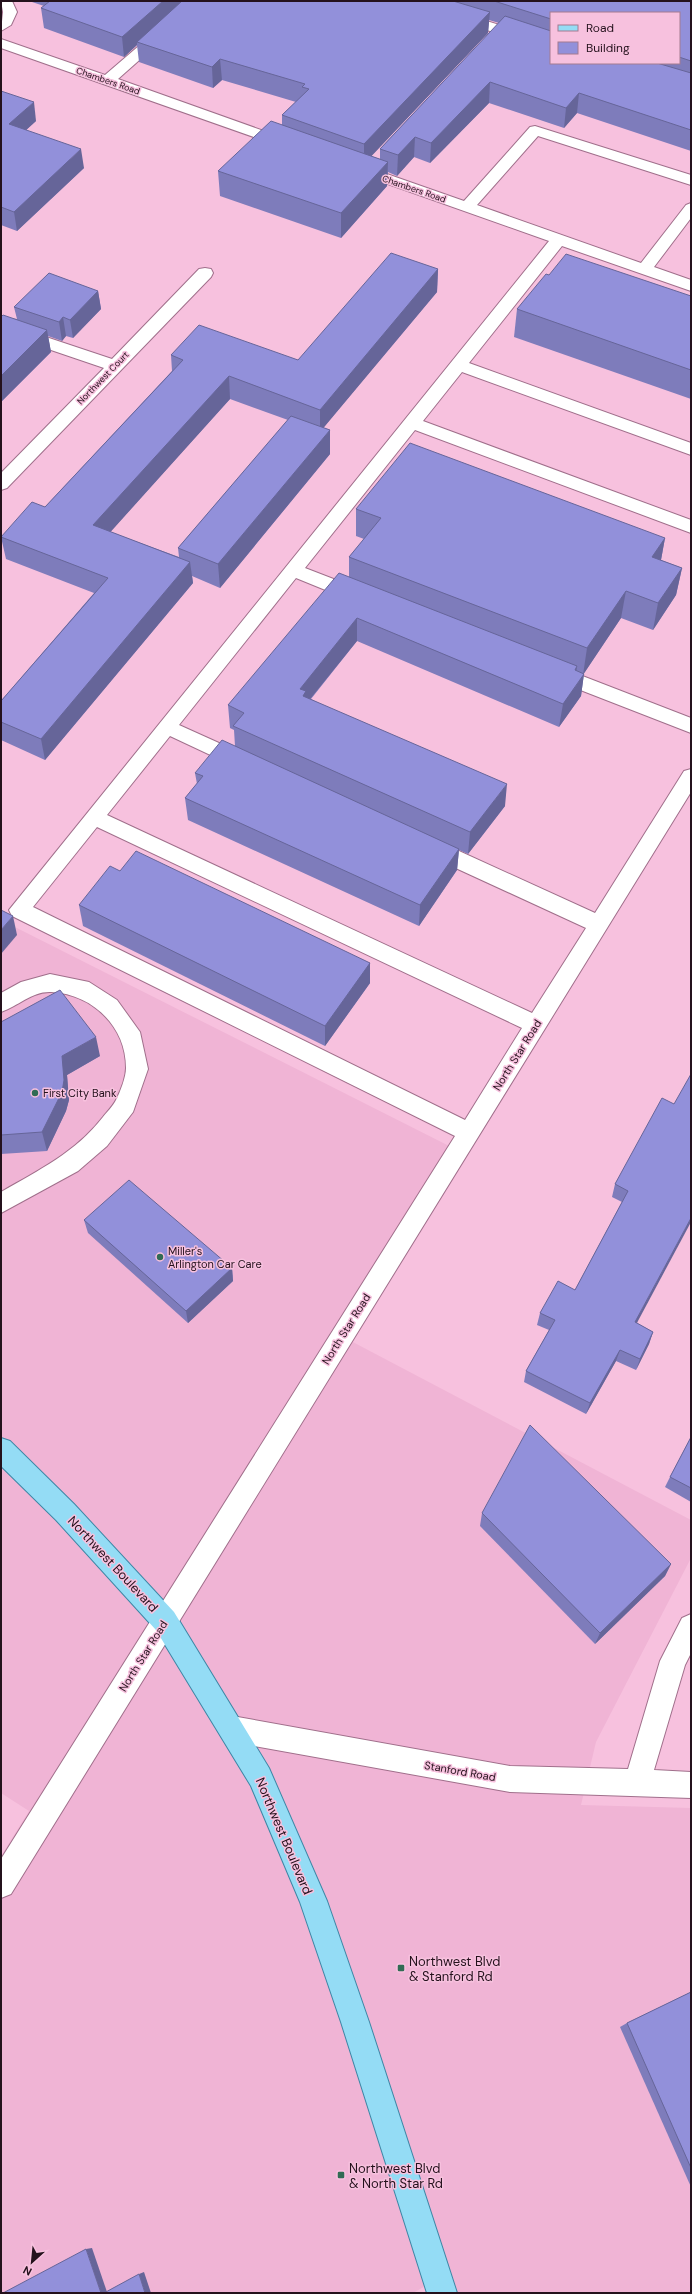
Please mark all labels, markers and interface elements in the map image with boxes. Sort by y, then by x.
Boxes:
legend [550,12,680,64]
text: Road [586,20,614,36]
text: Building [586,40,630,56]
street label: Chambers Road [75,65,142,98]
street label: Chambers Road [381,173,448,206]
street label: Northwest Court [75,349,132,407]
street label: North Star Road [490,1017,544,1093]
place label: First City Bank [43,1086,117,1100]
marker: First City Bank [30,1088,40,1098]
place label: Miller's Arlington Car Care [168,1244,262,1271]
marker: Miller's Arlington Car Care [155,1252,165,1262]
street label: North Star Road [319,1291,373,1367]
street label: Northwest Boulevard [64,1512,162,1616]
street label: North Star Road [116,1618,170,1694]
street label: Stanford Road [423,1758,497,1784]
street label: Northwest Boulevard [252,1775,316,1897]
place label: Northwest Blvd & Stanford Rd [409,1953,500,1985]
marker: Northwest Blvd & Stanford Rd [396,1963,406,1973]
place label: Northwest Blvd & North Star Rd [349,2160,443,2192]
marker: Northwest Blvd & North Star Rd [336,2170,346,2180]
north arrow [12,2242,52,2282]
text: N [21,2263,34,2279]

